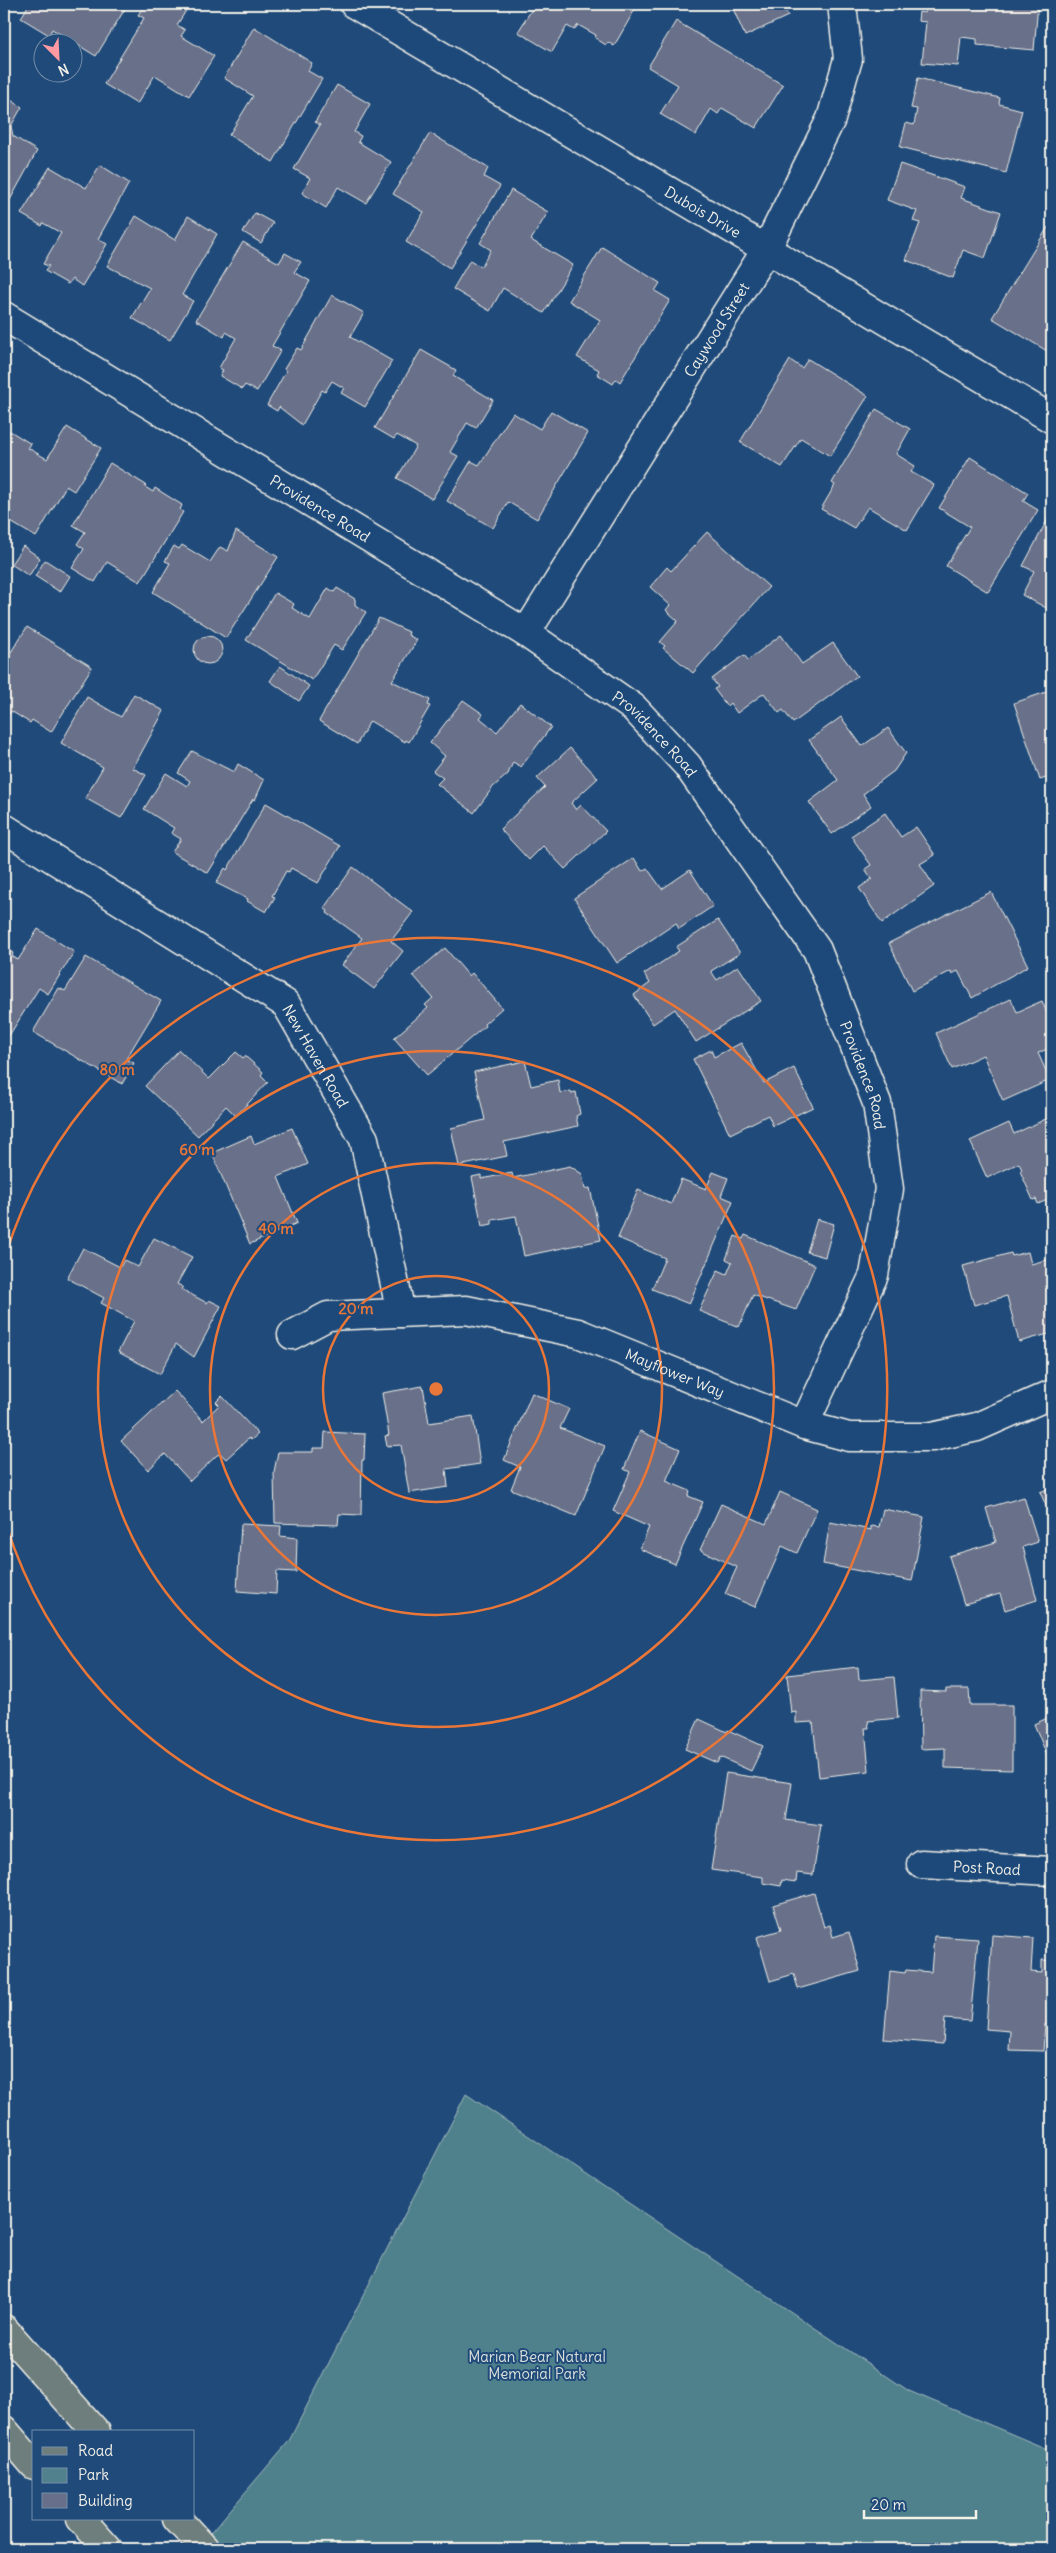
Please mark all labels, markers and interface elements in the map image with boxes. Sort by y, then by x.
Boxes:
north arrow [32,32,82,82]
text: N [55,60,71,80]
street label: Dubois Drive [661,181,745,241]
street label: Caywood Street [679,279,753,380]
street label: Providence Road [267,470,374,546]
street label: Providence Road [609,686,702,780]
street label: New Haven Road [279,1001,353,1111]
street label: Providence Road [836,1018,890,1131]
text: 80 m [99,1060,135,1079]
text: 60 m [179,1140,215,1159]
text: 40 m [258,1219,294,1238]
text: 20 m [339,1299,373,1318]
street label: Mayflower Way [623,1344,728,1401]
centre of rings [427,1380,445,1398]
street label: Post Road [953,1856,1021,1879]
park label: Marian Bear Natural Memorial Park [468,2347,606,2383]
legend [32,2430,195,2520]
text: Road [78,2441,113,2460]
text: Park [78,2465,109,2484]
scale bar [864,2488,976,2520]
text: Building [78,2491,133,2510]
text: 20 m [871,2495,906,2514]

